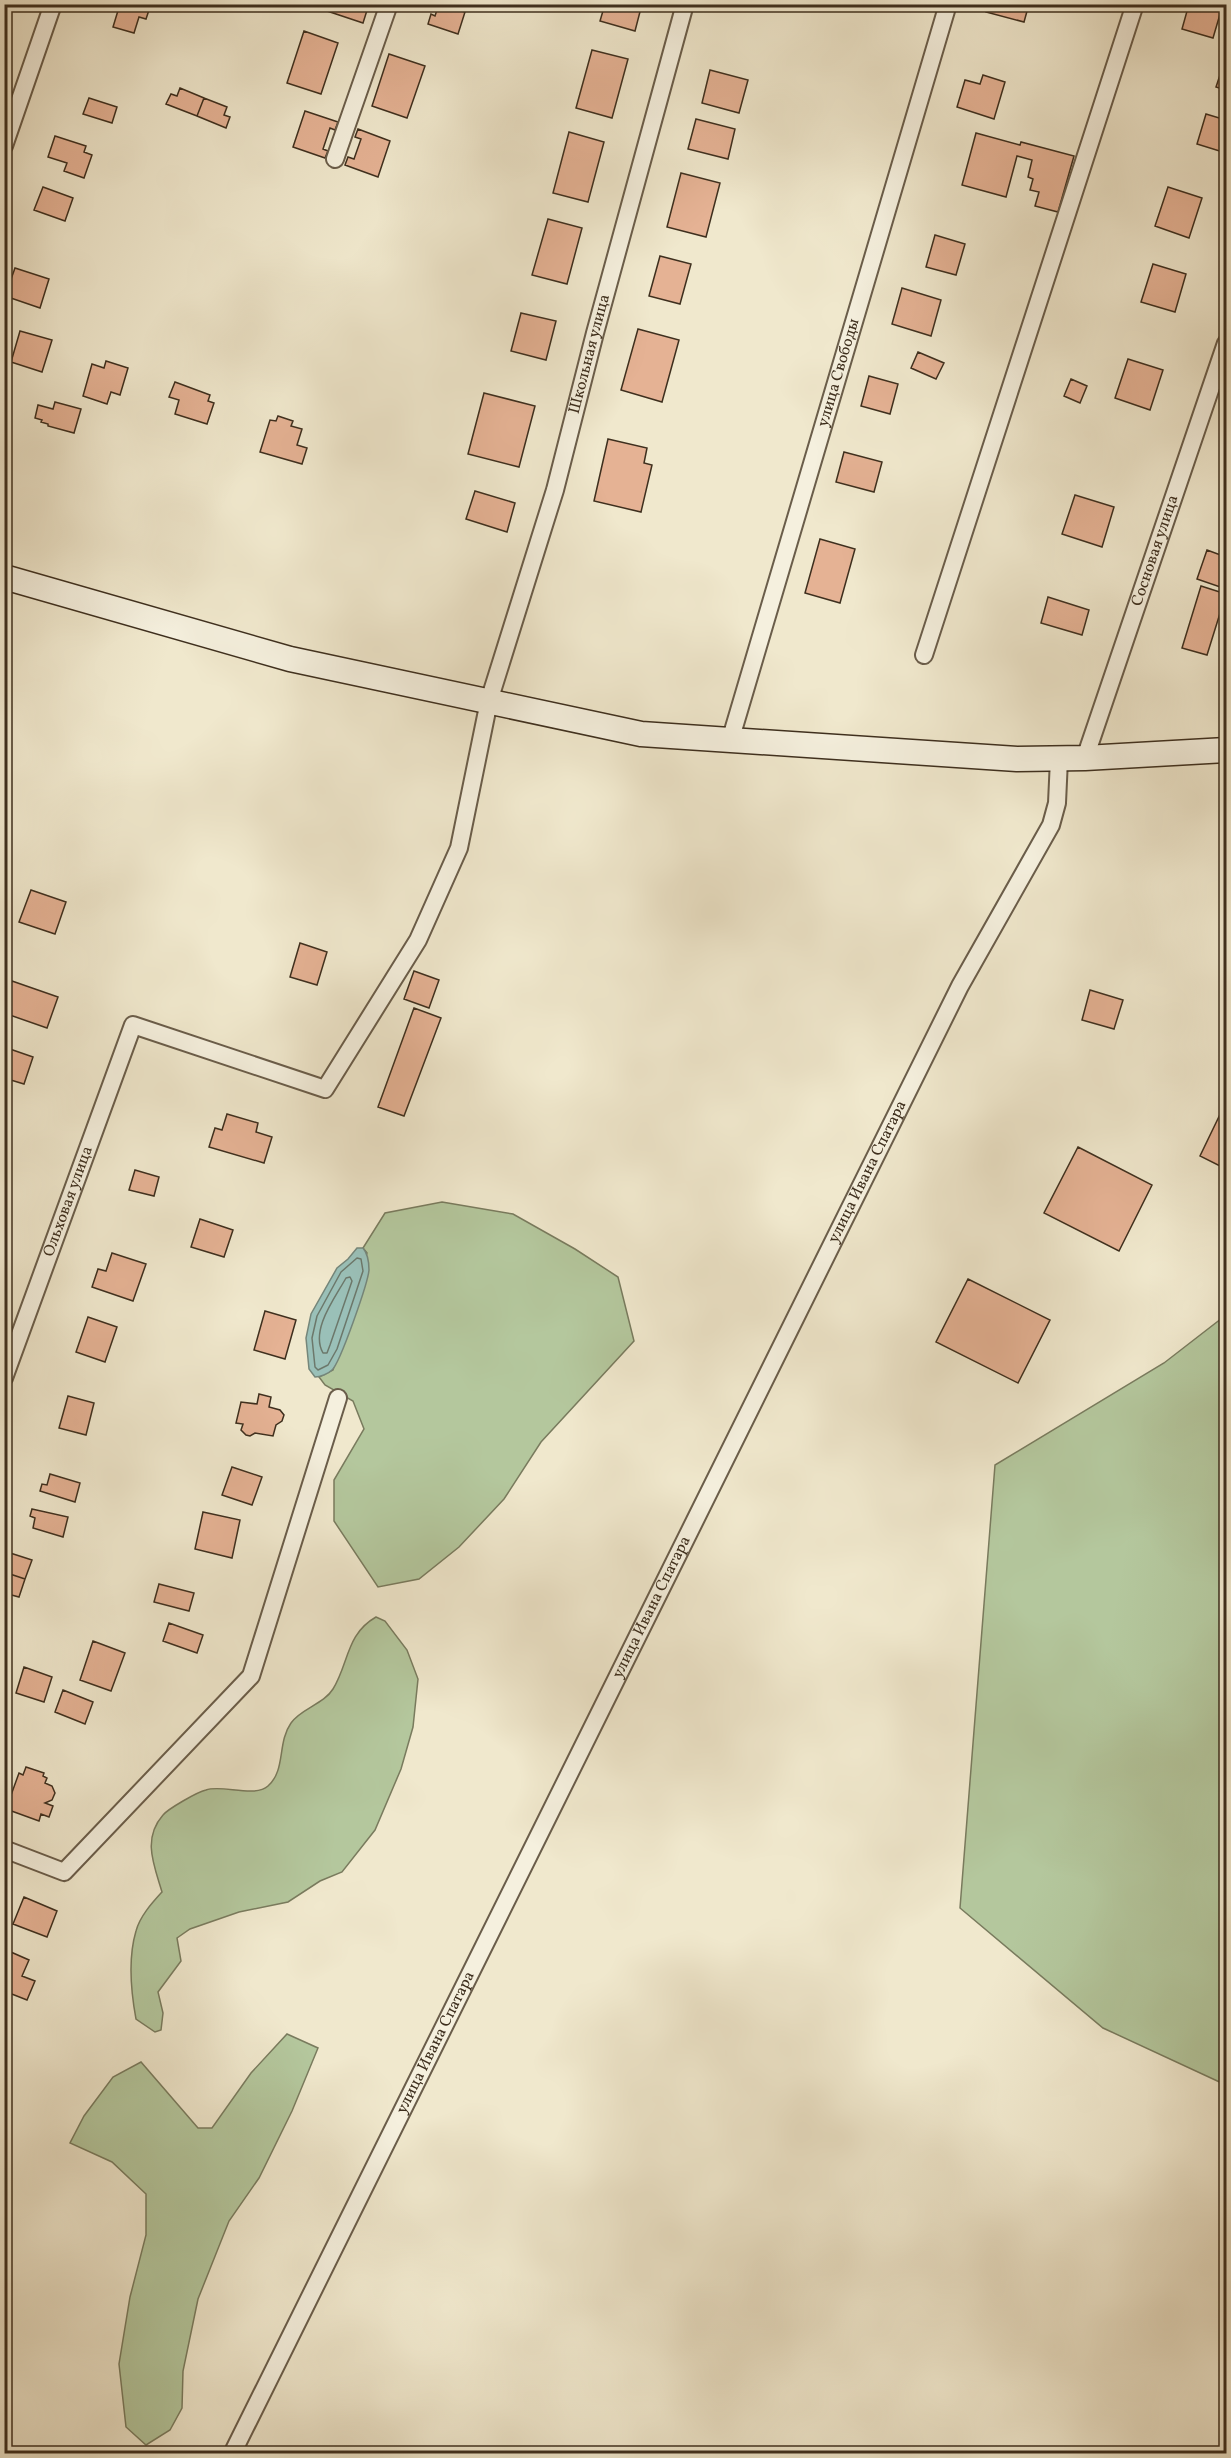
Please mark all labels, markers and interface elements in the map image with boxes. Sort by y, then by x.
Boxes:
street label: Школьная улица [564,292,616,416]
street label: улица Свободы [812,316,865,430]
street label: Сосновая улица [1126,492,1185,609]
street label: улица Ивана Спатара [823,1097,912,1247]
street label: Ольховая улица [38,1143,99,1260]
street label: улица Ивана Спатара [607,1532,696,1682]
street label: улица Ивана Спатара [391,1968,481,2118]

